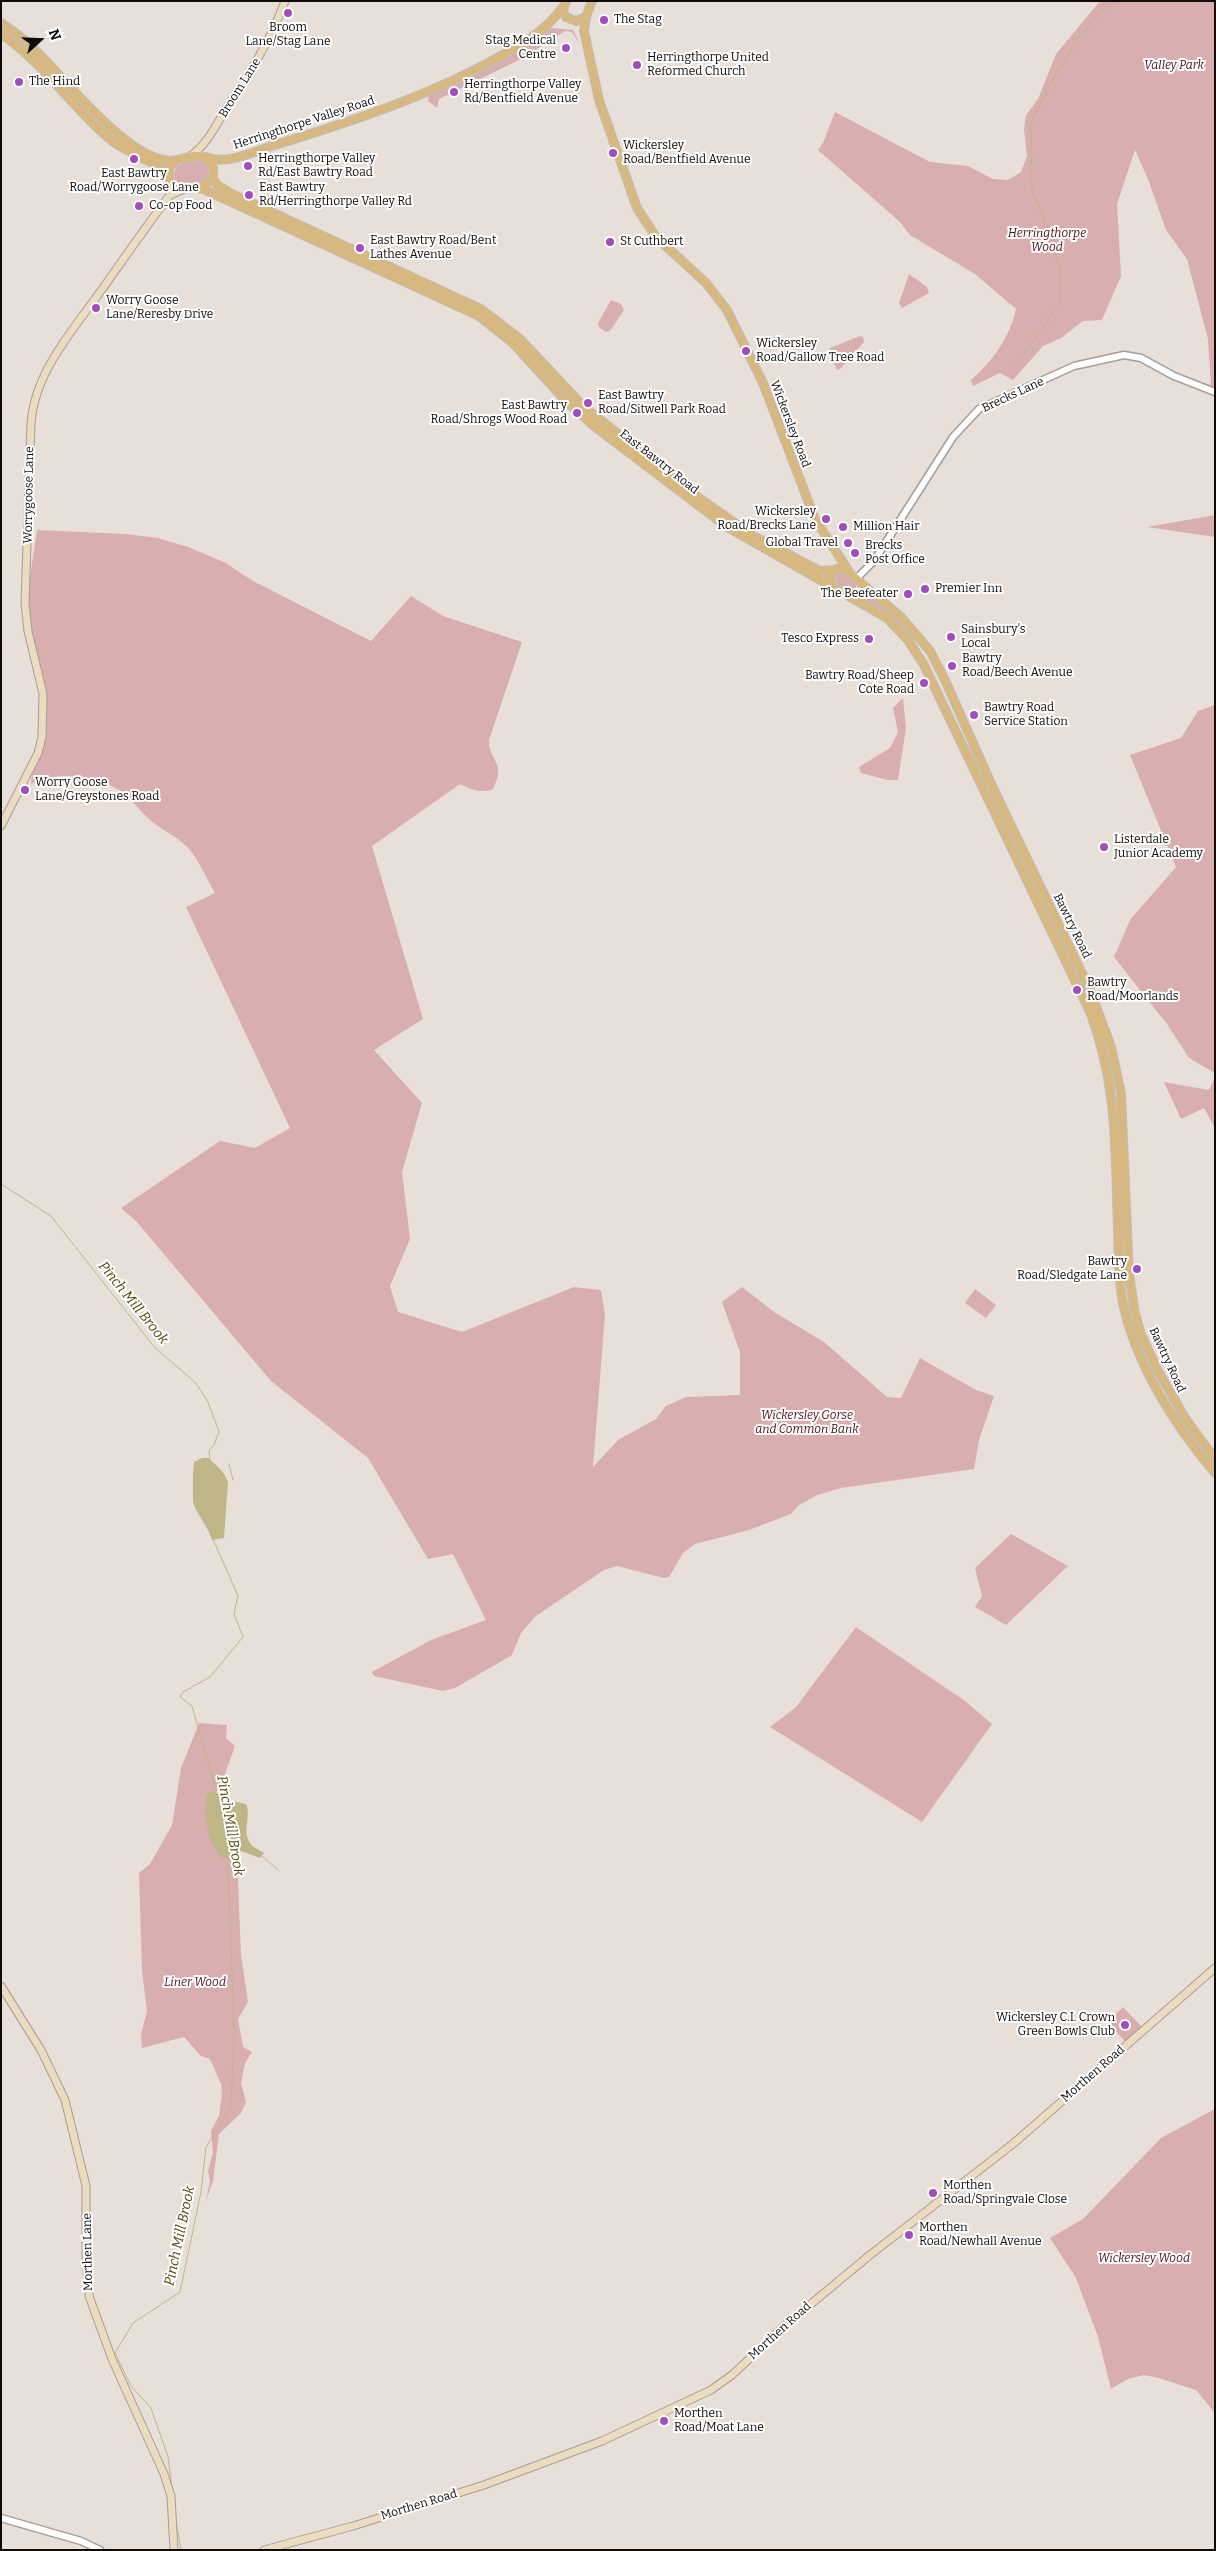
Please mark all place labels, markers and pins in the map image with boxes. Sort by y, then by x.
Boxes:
marker: Broom Lane/Stag Lane [282,7,294,19]
place label: The Stag [614,13,662,27]
marker: The Stag [598,14,610,26]
place label: Broom Lane/Stag Lane [245,21,331,49]
place label: Stag Medical Centre [485,34,556,62]
marker: Stag Medical Centre [560,42,572,54]
place label: Herringthorpe United Reformed Church [647,51,769,79]
marker: Herringthorpe United Reformed Church [631,59,643,71]
place label: The Hind [29,75,80,89]
marker: The Hind [13,76,25,88]
place label: Herringthorpe Valley Rd/Bentfield Avenue [464,78,581,106]
marker: Herringthorpe Valley Rd/Bentfield Avenue [448,86,460,98]
place label: Wickersley Road/Bentfield Avenue [623,139,751,167]
marker: Wickersley Road/Bentfield Avenue [607,147,619,159]
place label: Herringthorpe Valley Rd/East Bawtry Road [258,152,375,180]
marker: East Bawtry Road/Worrygoose Lane [128,153,140,165]
marker: Herringthorpe Valley Rd/East Bawtry Road [242,160,254,172]
place label: East Bawtry Road/Worrygoose Lane [69,167,199,195]
place label: East Bawtry Rd/Herringthorpe Valley Rd [259,181,412,209]
marker: East Bawtry Rd/Herringthorpe Valley Rd [243,189,255,201]
place label: Co-op Food [149,199,212,213]
marker: Co-op Food [133,200,145,212]
place label: East Bawtry Road/Bent Lathes Avenue [370,234,496,262]
place label: St Cuthbert [620,235,683,249]
marker: St Cuthbert [604,236,616,248]
marker: East Bawtry Road/Bent Lathes Avenue [354,242,366,254]
place label: Worry Goose Lane/Reresby Drive [106,294,213,322]
marker: Worry Goose Lane/Reresby Drive [90,302,102,314]
place label: Wickersley Road/Gallow Tree Road [756,337,884,365]
marker: Wickersley Road/Gallow Tree Road [740,345,752,357]
place label: East Bawtry Road/Sitwell Park Road [598,389,726,417]
marker: East Bawtry Road/Sitwell Park Road [582,397,594,409]
place label: East Bawtry Road/Shrogs Wood Road [431,399,567,427]
marker: East Bawtry Road/Shrogs Wood Road [571,407,583,419]
place label: Wickersley Road/Brecks Lane [717,505,816,533]
marker: Wickersley Road/Brecks Lane [820,513,832,525]
place label: Million Hair [853,520,919,534]
marker: Million Hair [837,521,849,533]
place label: Global Travel [766,536,838,550]
marker: Global Travel [842,537,854,549]
place label: Brecks Post Office [865,539,925,567]
marker: Brecks Post Office [849,547,861,559]
place label: Premier Inn [935,582,1002,596]
marker: Premier Inn [919,583,931,595]
place label: The Beefeater [821,587,898,601]
marker: The Beefeater [902,588,914,600]
place label: Sainsbury's Local [961,623,1026,651]
marker: Sainsbury's Local [945,631,957,643]
place label: Tesco Express [781,632,859,646]
marker: Tesco Express [863,633,875,645]
place label: Bawtry Road/Beech Avenue [962,652,1073,680]
marker: Bawtry Road/Beech Avenue [946,660,958,672]
place label: Bawtry Road/Sheep Cote Road [805,669,914,697]
marker: Bawtry Road/Sheep Cote Road [918,677,930,689]
place label: Bawtry Road Service Station [984,701,1068,729]
marker: Bawtry Road Service Station [968,709,980,721]
place label: Worry Goose Lane/Greystones Road [35,776,159,804]
marker: Worry Goose Lane/Greystones Road [19,784,31,796]
place label: Listerdale Junior Academy [1114,833,1203,861]
marker: Listerdale Junior Academy [1098,841,1110,853]
place label: Bawtry Road/Moorlands [1087,976,1179,1004]
marker: Bawtry Road/Moorlands [1071,984,1083,996]
place label: Bawtry Road/Sledgate Lane [1017,1255,1127,1283]
marker: Bawtry Road/Sledgate Lane [1131,1263,1143,1275]
place label: Wickersley C.I. Crown Green Bowls Club [996,2011,1115,2039]
marker: Wickersley C.I. Crown Green Bowls Club [1119,2019,1131,2031]
place label: Morthen Road/Springvale Close [943,2179,1067,2207]
marker: Morthen Road/Springvale Close [927,2187,939,2199]
place label: Morthen Road/Newhall Avenue [919,2221,1042,2249]
marker: Morthen Road/Newhall Avenue [903,2229,915,2241]
place label: Morthen Road/Moat Lane [674,2407,764,2435]
marker: Morthen Road/Moat Lane [658,2415,670,2427]

